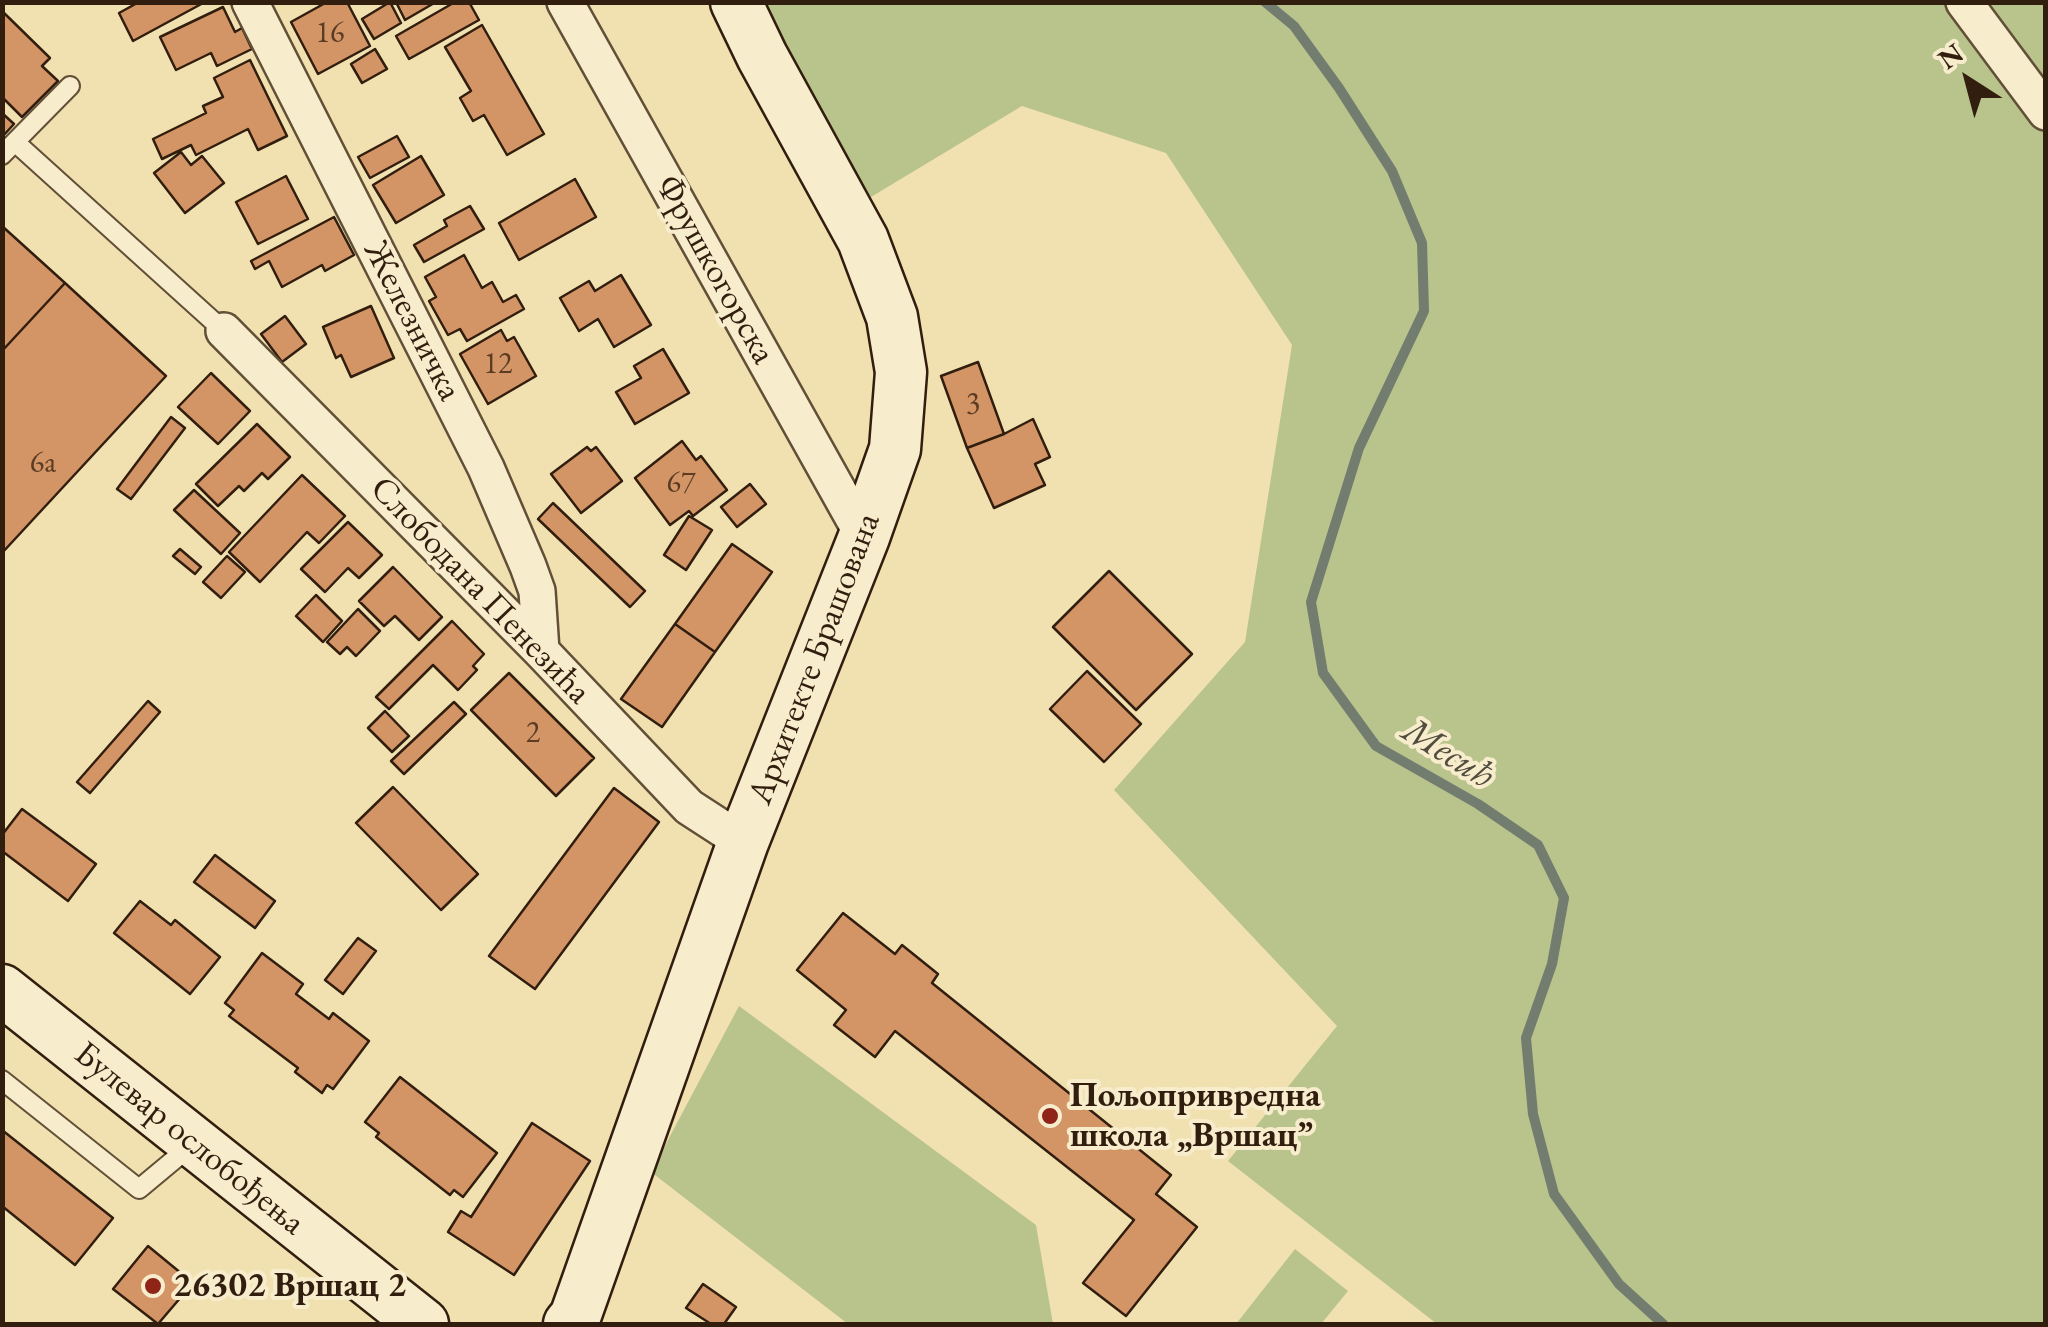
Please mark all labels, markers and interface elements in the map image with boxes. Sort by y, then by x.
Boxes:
house number: 16 [316,16,344,52]
north arrow [1918,30,2018,130]
text: N [1931,35,1970,77]
street label: Фрушкогорска [646,169,784,371]
street label: Железничка [354,234,470,408]
house number: 12 [484,347,512,383]
house number: 3 [966,387,980,423]
house number: 6a [30,446,56,482]
house number: 67 [667,466,695,502]
street label: Слободана Пенезића [361,469,599,713]
street label: Архитекте Брашована [740,507,890,811]
water label: Месић [1394,708,1502,800]
house number: 2 [526,716,540,752]
street label: Булевар ослобођења [65,1033,313,1245]
place label: Пољопривредна школа „Вршац” [1070,1075,1320,1157]
marker: Пољопривредна школа „Вршац” [1039,1105,1061,1127]
place label: 26302 Вршац 2 [173,1265,406,1307]
marker: 26302 Вршац 2 [142,1275,164,1297]

